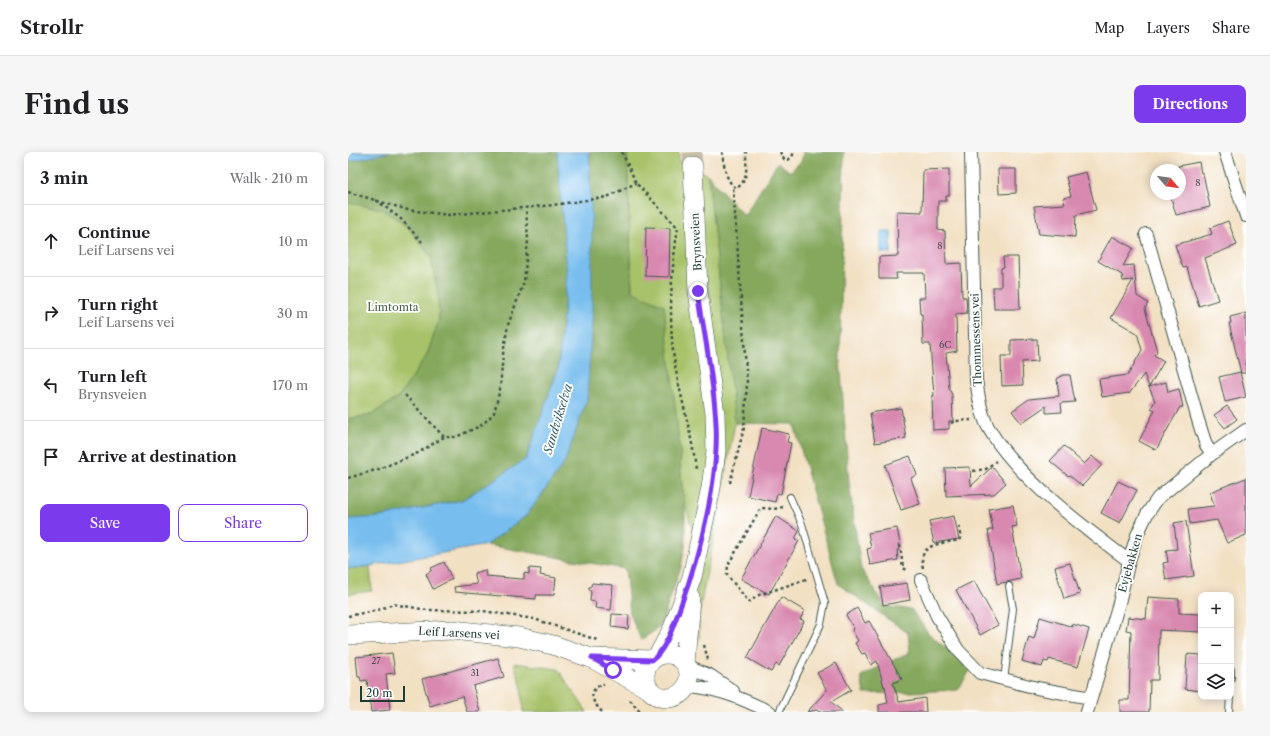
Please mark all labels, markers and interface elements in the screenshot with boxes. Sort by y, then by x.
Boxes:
text: Strollr [20,16,84,39]
text: Map [1094,19,1124,37]
text: Layers [1146,19,1190,37]
text: Share [1212,19,1250,37]
button: Directions [1134,85,1246,123]
text: Find us [24,87,129,121]
north arrow [1150,164,1186,200]
text: 3 min [40,168,89,188]
text: Walk · 210 m [230,170,308,186]
house number: 8 [1195,177,1201,188]
street label: Brynsveien [687,212,705,271]
text: Continue [78,223,150,242]
icon: ahead [40,230,62,252]
text: 10 m [279,233,308,249]
house number: 8 [937,240,943,251]
text: Leif Larsens vei [78,242,174,258]
route end [689,282,707,300]
street label: Thommessens vei [967,292,985,387]
text: Turn right [78,295,158,314]
park label: Limtomta [367,300,419,314]
icon: right [40,302,62,324]
text: 30 m [277,305,308,321]
text: Leif Larsens vei [78,314,174,330]
house number: 6C [939,339,951,350]
text: Turn left [78,367,147,386]
icon: left [40,374,62,396]
text: 170 m [272,377,308,393]
water label: Sandvikselva [539,382,575,457]
text: Brynsveien [78,386,147,402]
icon: arrive [40,446,62,468]
text: Arrive at destination [78,447,237,466]
button: Save [40,504,170,542]
button: Share [178,504,308,542]
street label: Evjebakken [1115,532,1145,594]
map controls [1198,592,1234,700]
button: + [1198,592,1234,628]
street label: Leif Larsens vei [418,624,501,642]
button: − [1198,628,1234,664]
house number: 27 [371,655,381,666]
route start [604,661,622,679]
button: layers [1198,664,1234,700]
house number: 31 [471,667,480,678]
scale bar [360,684,405,703]
text: 20 m [366,686,392,700]

